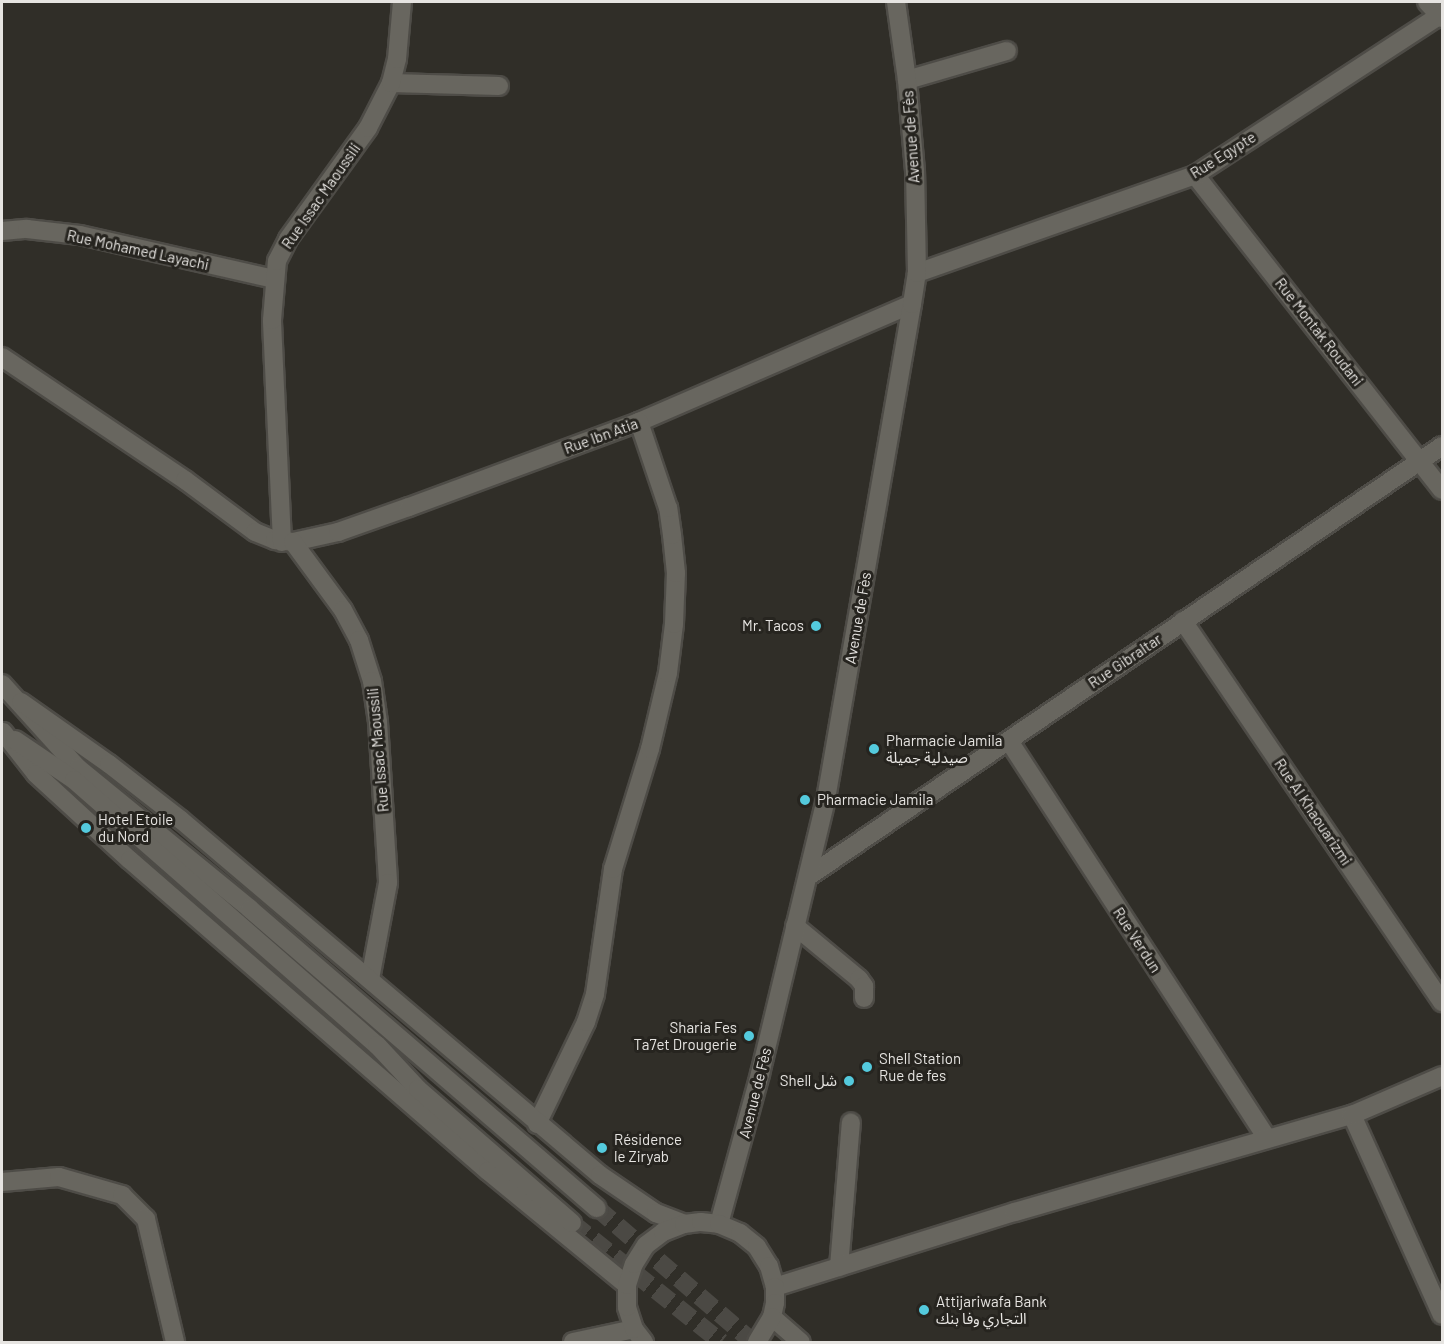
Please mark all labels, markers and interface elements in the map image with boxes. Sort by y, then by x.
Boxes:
street label: Avenue de Fès [899,90,923,184]
street label: Rue Egypte [1187,128,1259,182]
street label: Rue Issac Maoussili [278,140,364,252]
street label: Rue Mohamed Layachi [65,226,211,274]
street label: Rue Montak Roudani [1271,274,1367,390]
street label: Rue Ibn Atia [562,414,640,458]
street label: Avenue de Fès [841,571,875,665]
place label: Mr. Tacos [742,617,804,635]
marker: Mr. Tacos [809,619,823,633]
street label: Rue Gibraltar [1085,630,1165,692]
street label: Rue Issac Maoussili [364,687,392,813]
place label: Pharmacie Jamila صيدلية جميلة [886,731,1002,766]
marker: Pharmacie Jamila صيدلية جميلة [867,742,881,756]
street label: Rue Al Khaouarizmi [1271,755,1355,869]
place label: Pharmacie Jamila [817,791,933,809]
marker: Pharmacie Jamila [798,793,812,807]
place label: Hotel Etoile du Nord [98,810,173,845]
marker: Hotel Etoile du Nord [79,821,93,835]
street label: Rue Verdun [1109,904,1165,976]
place label: Sharia Fes Ta7et Drougerie [633,1018,737,1053]
marker: Sharia Fes Ta7et Drougerie [742,1029,756,1043]
street label: Avenue de Fès [735,1046,775,1140]
place label: Shell Station Rue de fes [879,1049,961,1084]
marker: Shell Station Rue de fes [860,1060,874,1074]
place label: Shell شل [780,1072,837,1090]
marker: Shell شل [842,1074,856,1088]
place label: Résidence le Ziryab [614,1130,682,1165]
marker: Résidence le Ziryab [595,1141,609,1155]
place label: Attijariwafa Bank التجاري وفا بنك [936,1292,1047,1327]
marker: Attijariwafa Bank التجاري وفا بنك [917,1303,931,1317]

